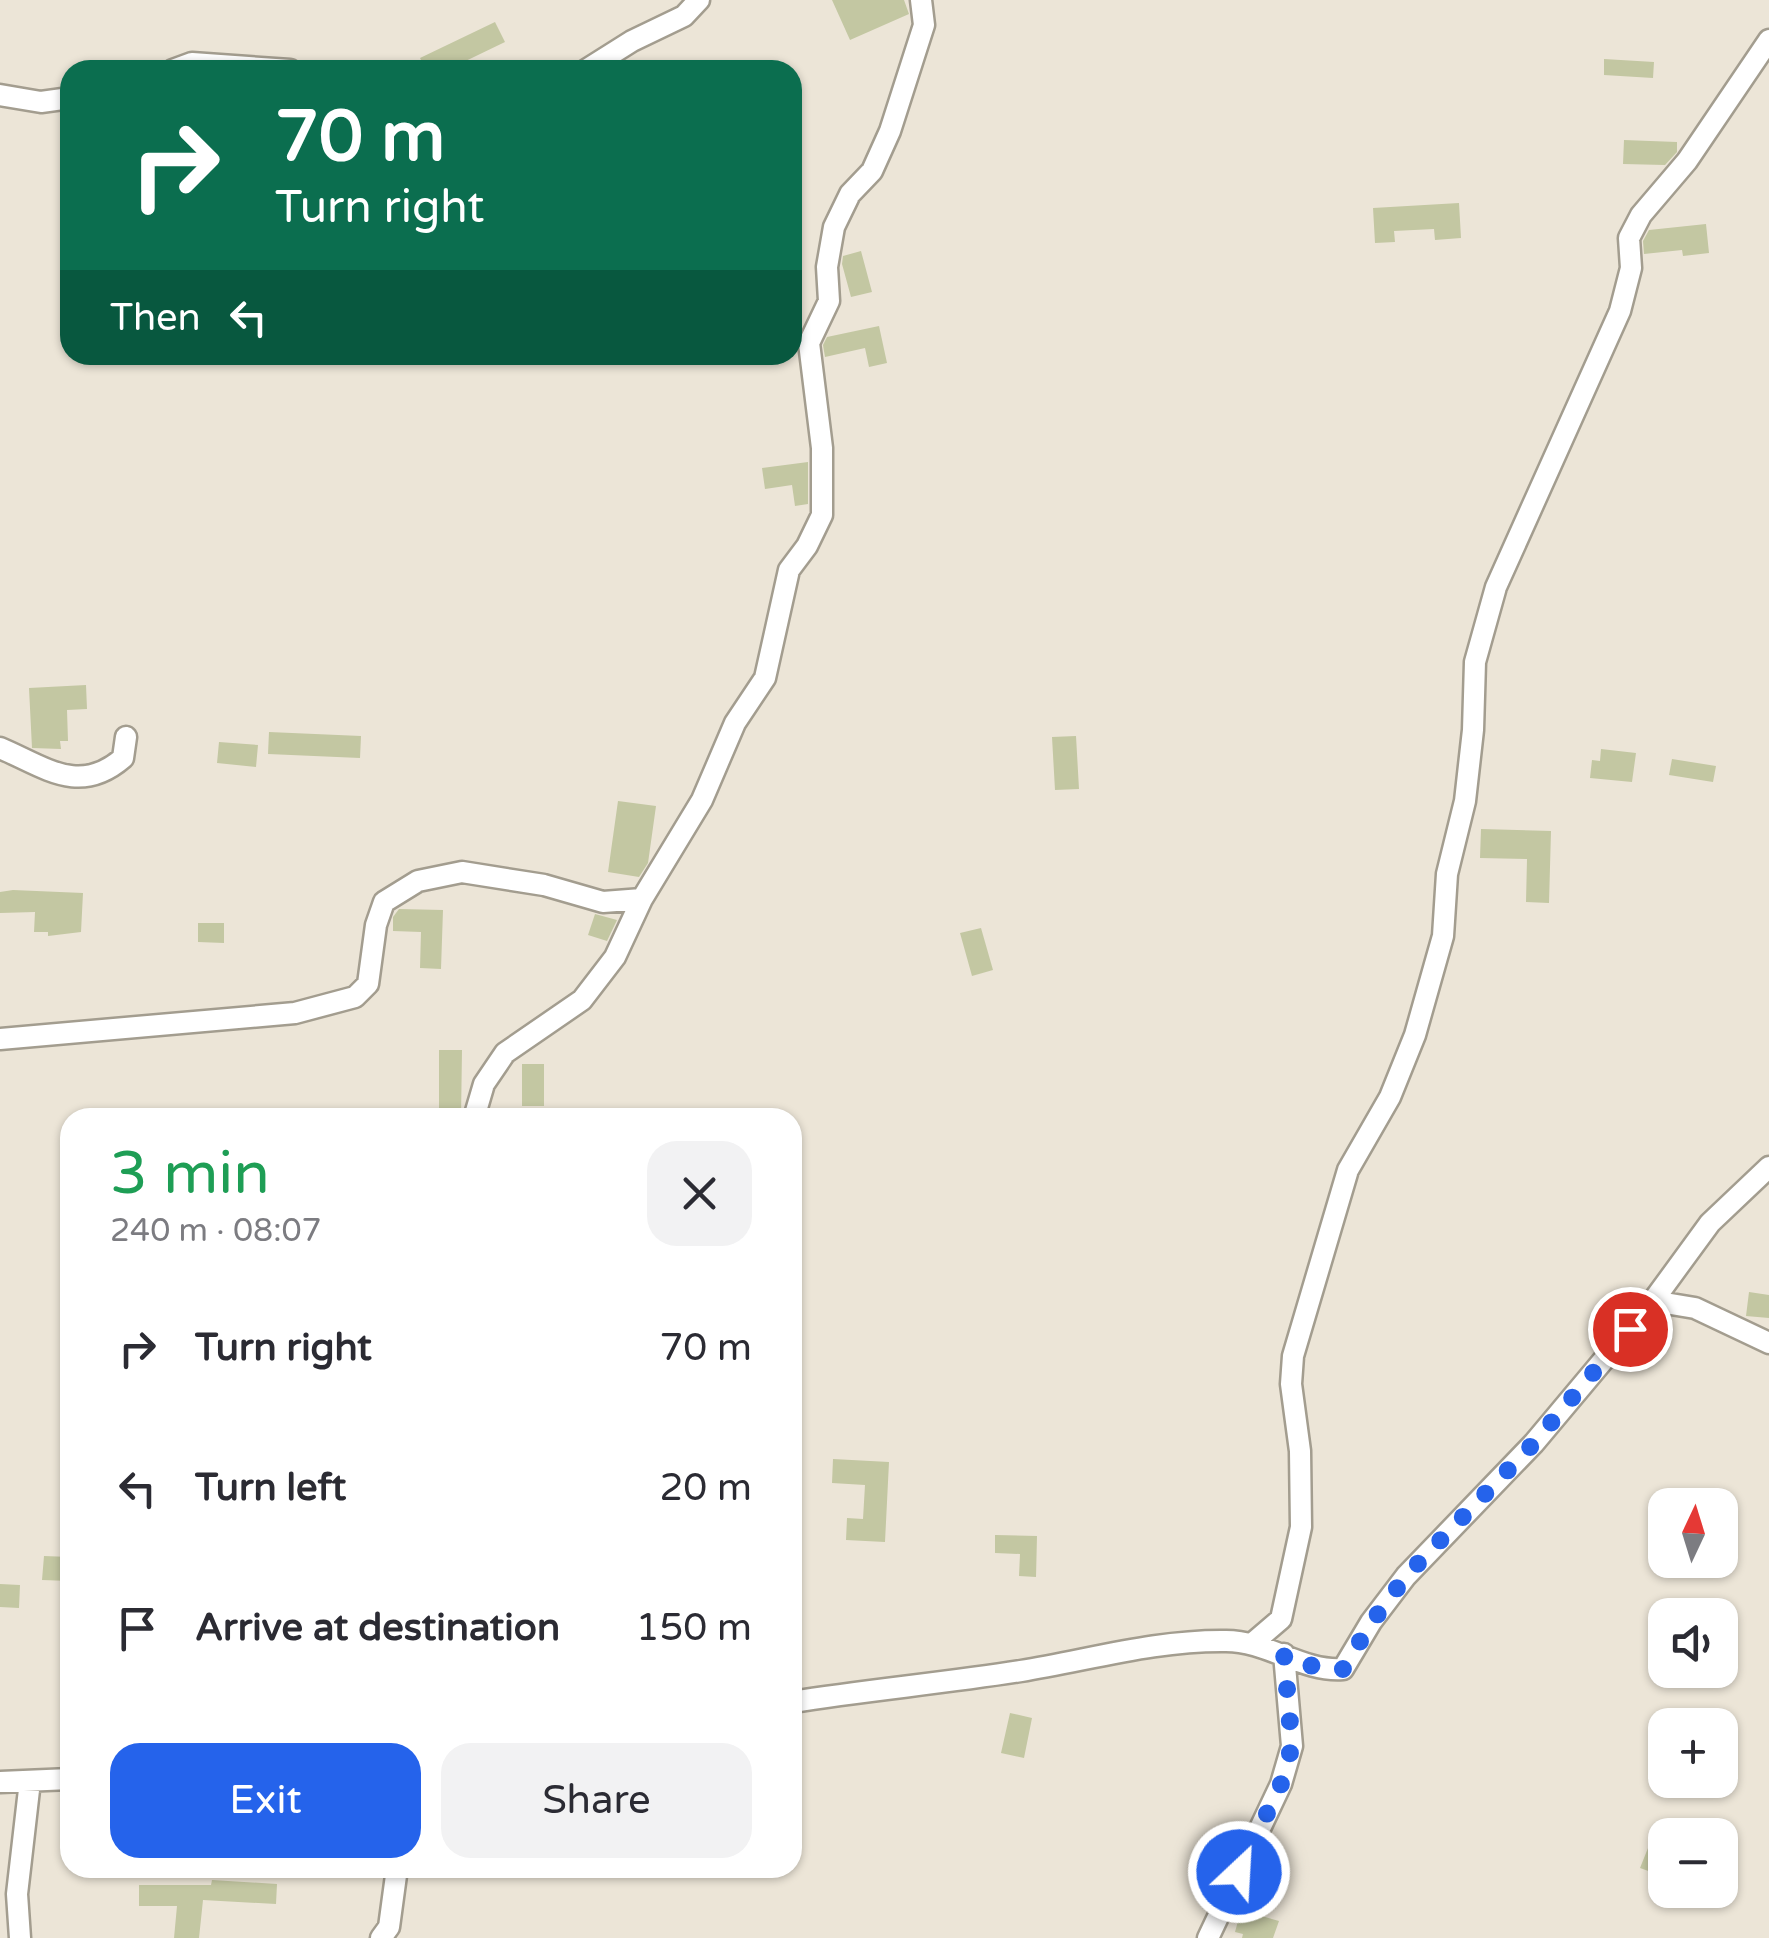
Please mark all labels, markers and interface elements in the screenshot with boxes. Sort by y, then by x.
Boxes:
text: 70 m [275,96,445,180]
icon: right [110,100,240,230]
text: Turn right [275,181,484,235]
icon: left [221,290,276,345]
text: Then [110,295,201,341]
text: 3 min [110,1138,270,1210]
button: close [647,1141,752,1246]
text: 240 m · 08:07 [110,1212,322,1250]
pin [1588,1287,1673,1372]
icon: arrive [1603,1302,1658,1357]
icon: right [110,1321,165,1376]
text: Turn right [195,1325,372,1371]
text: 70 m [660,1325,752,1371]
icon: left [110,1461,165,1516]
text: Turn left [195,1465,346,1511]
text: 20 m [660,1465,752,1511]
north arrow [1648,1488,1738,1578]
map controls [1648,1488,1738,1908]
button: sound [1648,1598,1738,1688]
icon: arrive [110,1601,165,1656]
text: Arrive at destination [195,1605,560,1651]
text: 150 m [636,1605,752,1651]
button: + [1648,1708,1738,1798]
button: Exit [110,1743,421,1858]
button: Share [441,1743,752,1858]
button: − [1648,1818,1738,1908]
position arrow [1187,1820,1291,1924]

